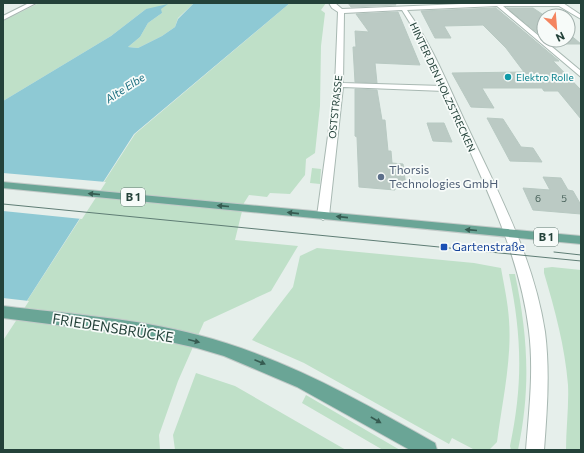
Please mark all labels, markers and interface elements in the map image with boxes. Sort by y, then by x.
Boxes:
north arrow [536,8,576,48]
street label: HINTER DEN HOLZSTRECKEN [408,20,478,154]
text: N [554,30,567,45]
water label: Alte Elbe [102,70,147,106]
place label: Elektro Rolle [516,71,574,83]
marker: Elektro Rolle [503,72,513,82]
street label: OSTSTRASSE [326,75,344,139]
place label: Thorsis Technologies GmbH [389,162,498,190]
marker: Thorsis Technologies GmbH [376,172,386,182]
road number: B 1 [121,188,145,206]
one-way arrow [88,190,100,197]
house number: 6 [535,192,541,204]
house number: 5 [561,192,567,204]
one-way arrow [217,203,229,209]
one-way arrow [287,209,299,216]
one-way arrow [336,214,348,221]
one-way arrow [465,227,477,233]
road number: B 1 [534,228,558,246]
place label: Gartenstraße [452,239,525,253]
marker: Gartenstraße [439,242,449,252]
street label: FRIEDENSBRÜCKE [51,310,175,345]
one-way arrow [188,339,200,345]
one-way arrow [254,359,266,365]
one-way arrow [370,416,382,423]

